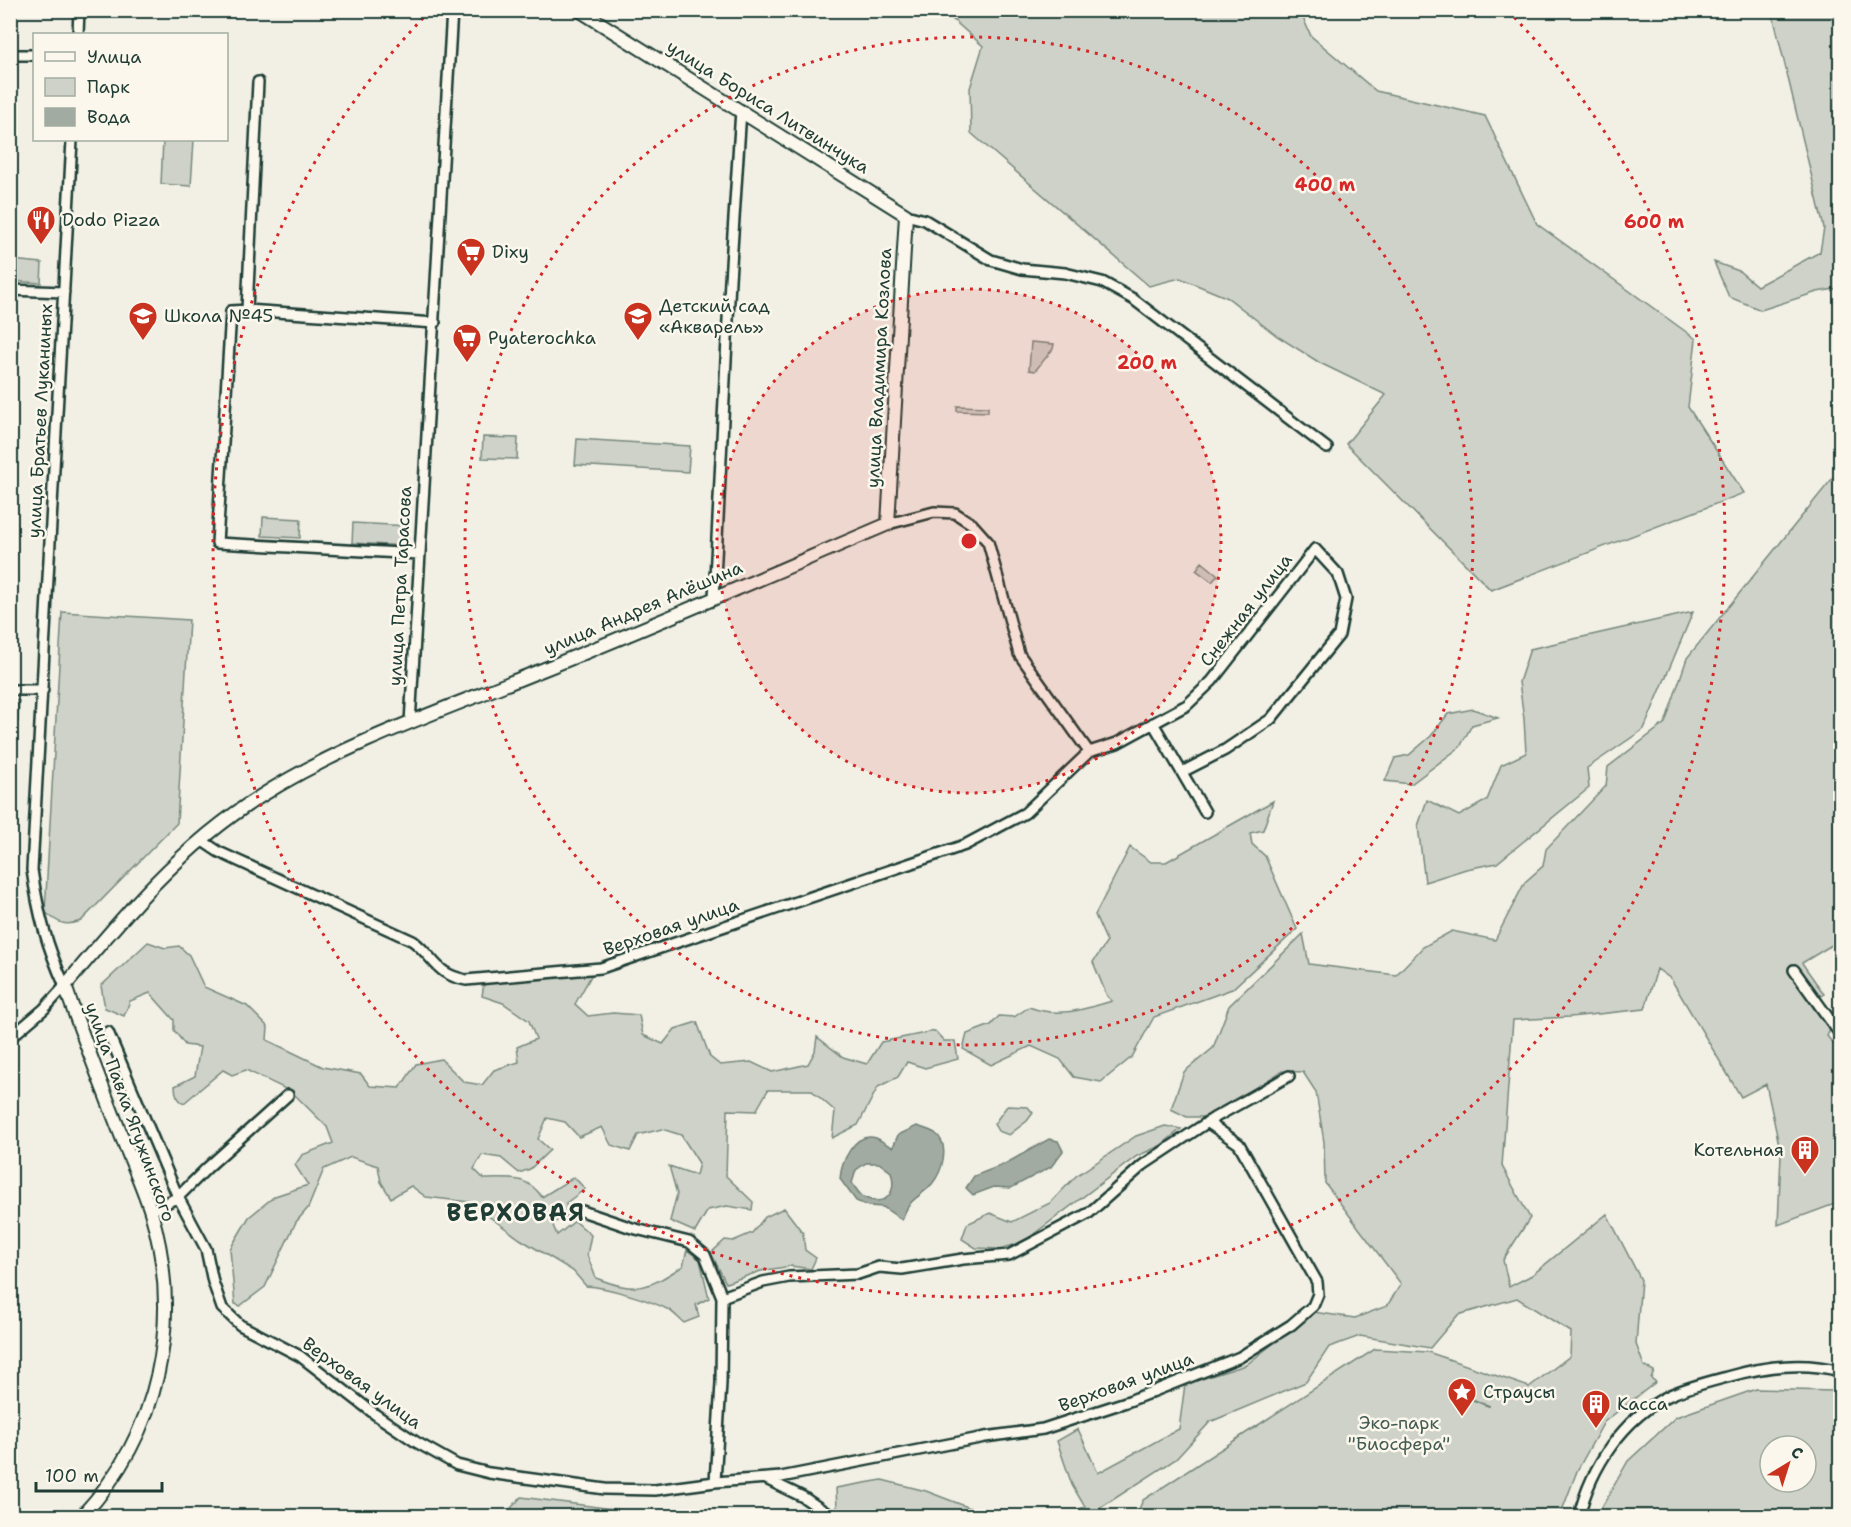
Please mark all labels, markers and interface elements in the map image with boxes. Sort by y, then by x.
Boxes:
legend [33,33,228,141]
street label: улица Бориса Литвинчука [662,35,874,179]
text: Улица [87,45,141,69]
text: Парк [87,75,130,99]
text: Вода [87,105,130,129]
text: 400 m [1295,173,1356,197]
restaurant icon: Dodo Pizza [25,204,57,246]
place label: Dodo Pizza [62,208,160,232]
text: 600 m [1624,210,1685,234]
supermarket icon: Dixy [455,236,487,278]
place label: Dixy [492,240,529,264]
street label: улица Владимира Козлова [861,247,897,489]
place label: Детский сад «Акварель» [659,294,771,339]
school or university icon: Школа №45 [127,300,159,342]
school or university icon: Детский сад «Акварель» [622,300,654,342]
street label: улица Братьев Луканиных [22,303,58,539]
place label: Школа №45 [164,304,273,328]
supermarket icon: Pyaterochka [451,322,483,364]
place label: Pyaterochka [488,326,596,350]
text: 200 m [1117,351,1178,375]
street label: улица Петра Тарасова [383,485,417,687]
centre of rings [959,531,979,551]
street label: Снежная улица [1194,549,1298,671]
street label: улица Андрея Алёшина [540,555,746,661]
street label: Верховая улица [600,893,742,961]
street label: улица Павла Ягужинского [79,999,181,1225]
building icon: Котельная [1789,1134,1821,1176]
place label: Котельная [1693,1138,1784,1162]
district label: ВЕРХОВАЯ [446,1197,586,1229]
street label: Верховая улица [298,1332,426,1434]
street label: Верховая улица [1055,1346,1197,1418]
place icon: Страусы [1446,1376,1478,1418]
place label: Страусы [1483,1380,1555,1404]
building icon: Касса [1580,1388,1612,1430]
place label: Касса [1617,1392,1668,1416]
park label: Эко-парк "Биосфера" [1348,1411,1450,1456]
north arrow [1758,1434,1818,1494]
text: С [1787,1441,1807,1464]
scale bar [36,1455,162,1493]
text: 100 m [45,1464,99,1488]

